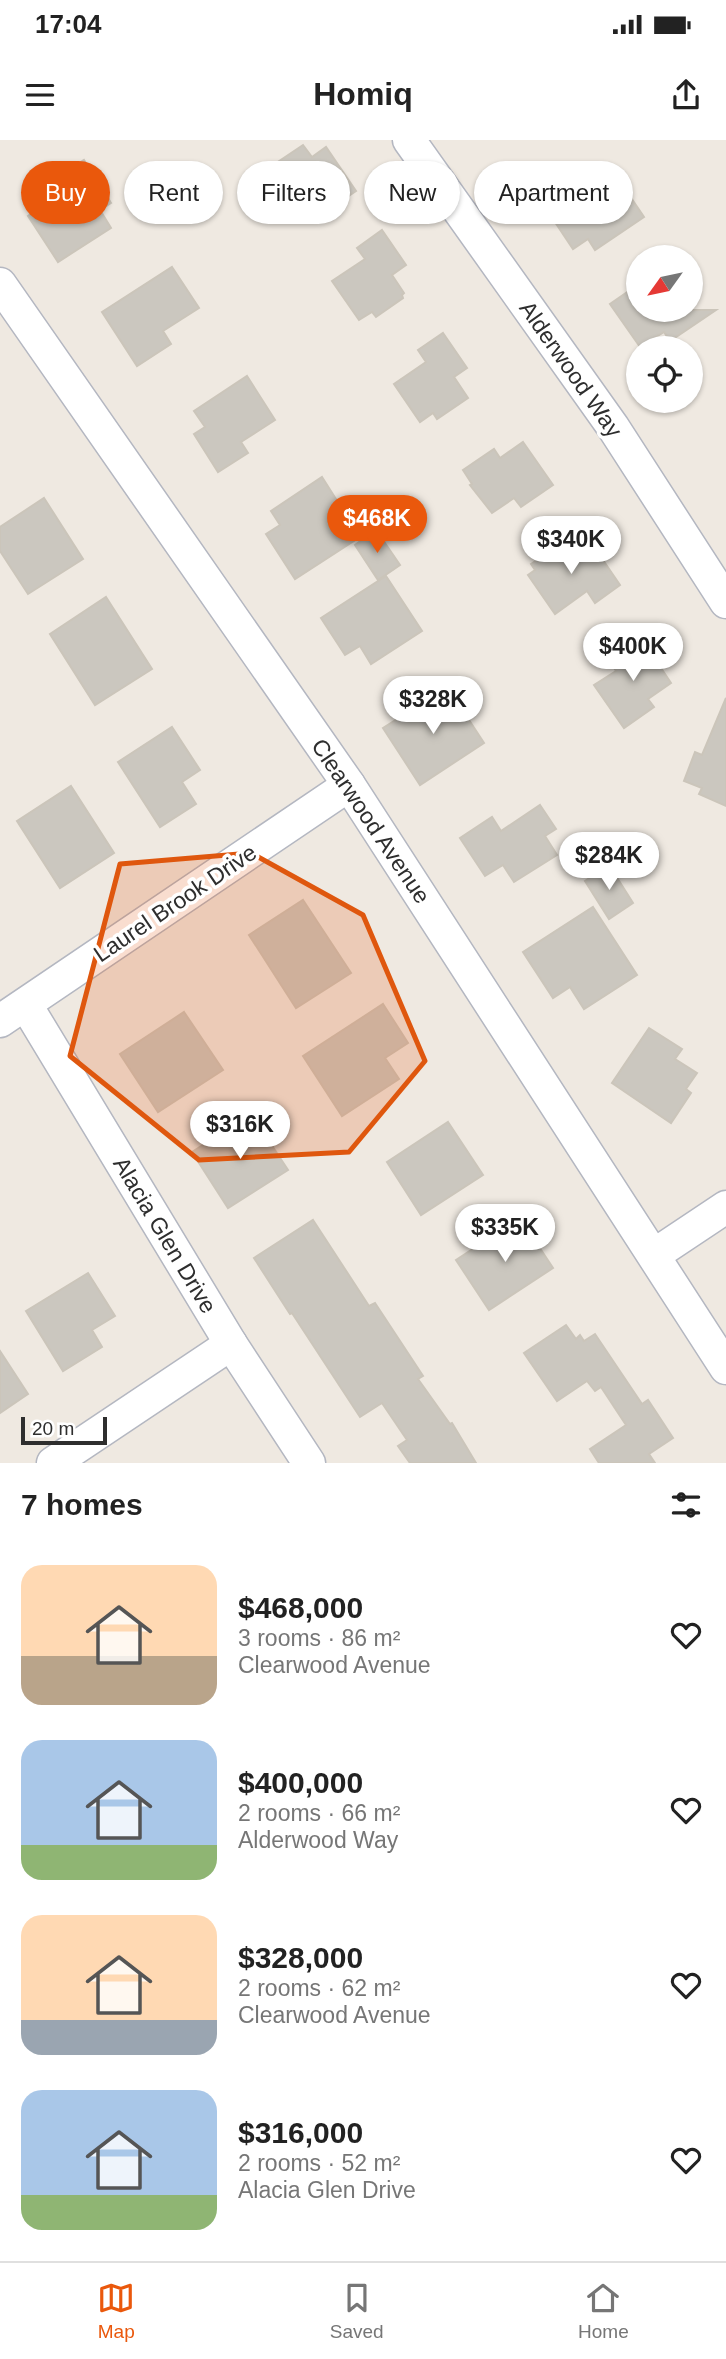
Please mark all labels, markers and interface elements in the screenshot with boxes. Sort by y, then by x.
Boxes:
text: 17:04 [35,9,102,39]
icon: menu [21,76,59,114]
text: Homiq [313,76,413,112]
icon: share [667,76,705,114]
chip: Buy [21,161,110,224]
chip: Rent [124,161,223,224]
chip: Filters [237,161,350,224]
chip: New [364,161,460,224]
chip: Apartment [474,161,633,224]
north arrow [626,245,704,322]
map controls [626,245,703,413]
street label: Alderwood Way [514,296,628,442]
button: locate [626,336,703,413]
pin: $468K [328,496,426,555]
text: $468K [343,505,411,531]
pin: $340K [522,516,620,576]
text: $340K [537,526,605,552]
pin: $400K [584,624,682,683]
text: $400K [599,633,667,659]
pin: $328K [384,676,482,736]
text: $328K [399,686,467,712]
street label: Clearwood Avenue [306,734,436,908]
pin: $284K [560,832,658,892]
street label: Laurel Brook Drive [89,839,261,967]
text: $284K [575,842,643,868]
pin: $316K [191,1102,289,1161]
text: $316K [206,1111,274,1137]
street label: Alacia Glen Drive [108,1152,222,1318]
pin: $335K [456,1204,554,1264]
text: $335K [471,1214,539,1240]
scale bar [21,1414,107,1446]
text: 20 m [32,1418,74,1439]
icon: filters [667,1486,705,1524]
text: 7 homes [21,1488,143,1521]
text: $468,000 [238,1591,363,1624]
icon: home [77,1593,161,1677]
icon: heart [667,1616,705,1654]
text: 3 rooms · 86 m² [238,1625,400,1651]
text: Clearwood Avenue [238,1652,431,1678]
text: $400,000 [238,1766,363,1799]
icon: home [77,1768,161,1852]
icon: heart [667,1791,705,1829]
text: 2 rooms · 66 m² [238,1800,400,1826]
text: Alderwood Way [238,1827,398,1853]
text: $328,000 [238,1941,363,1974]
icon: home [77,1943,161,2027]
icon: heart [667,1966,705,2004]
text: 2 rooms · 62 m² [238,1975,400,2001]
text: Clearwood Avenue [238,2002,431,2028]
text: $316,000 [238,2116,363,2149]
icon: home [77,2118,161,2202]
icon: heart [667,2141,705,2179]
text: 2 rooms · 52 m² [238,2150,400,2176]
text: Alacia Glen Drive [238,2177,416,2203]
tab: Map [97,2279,135,2343]
tab: Saved [330,2279,384,2343]
tab: Home [578,2279,629,2343]

